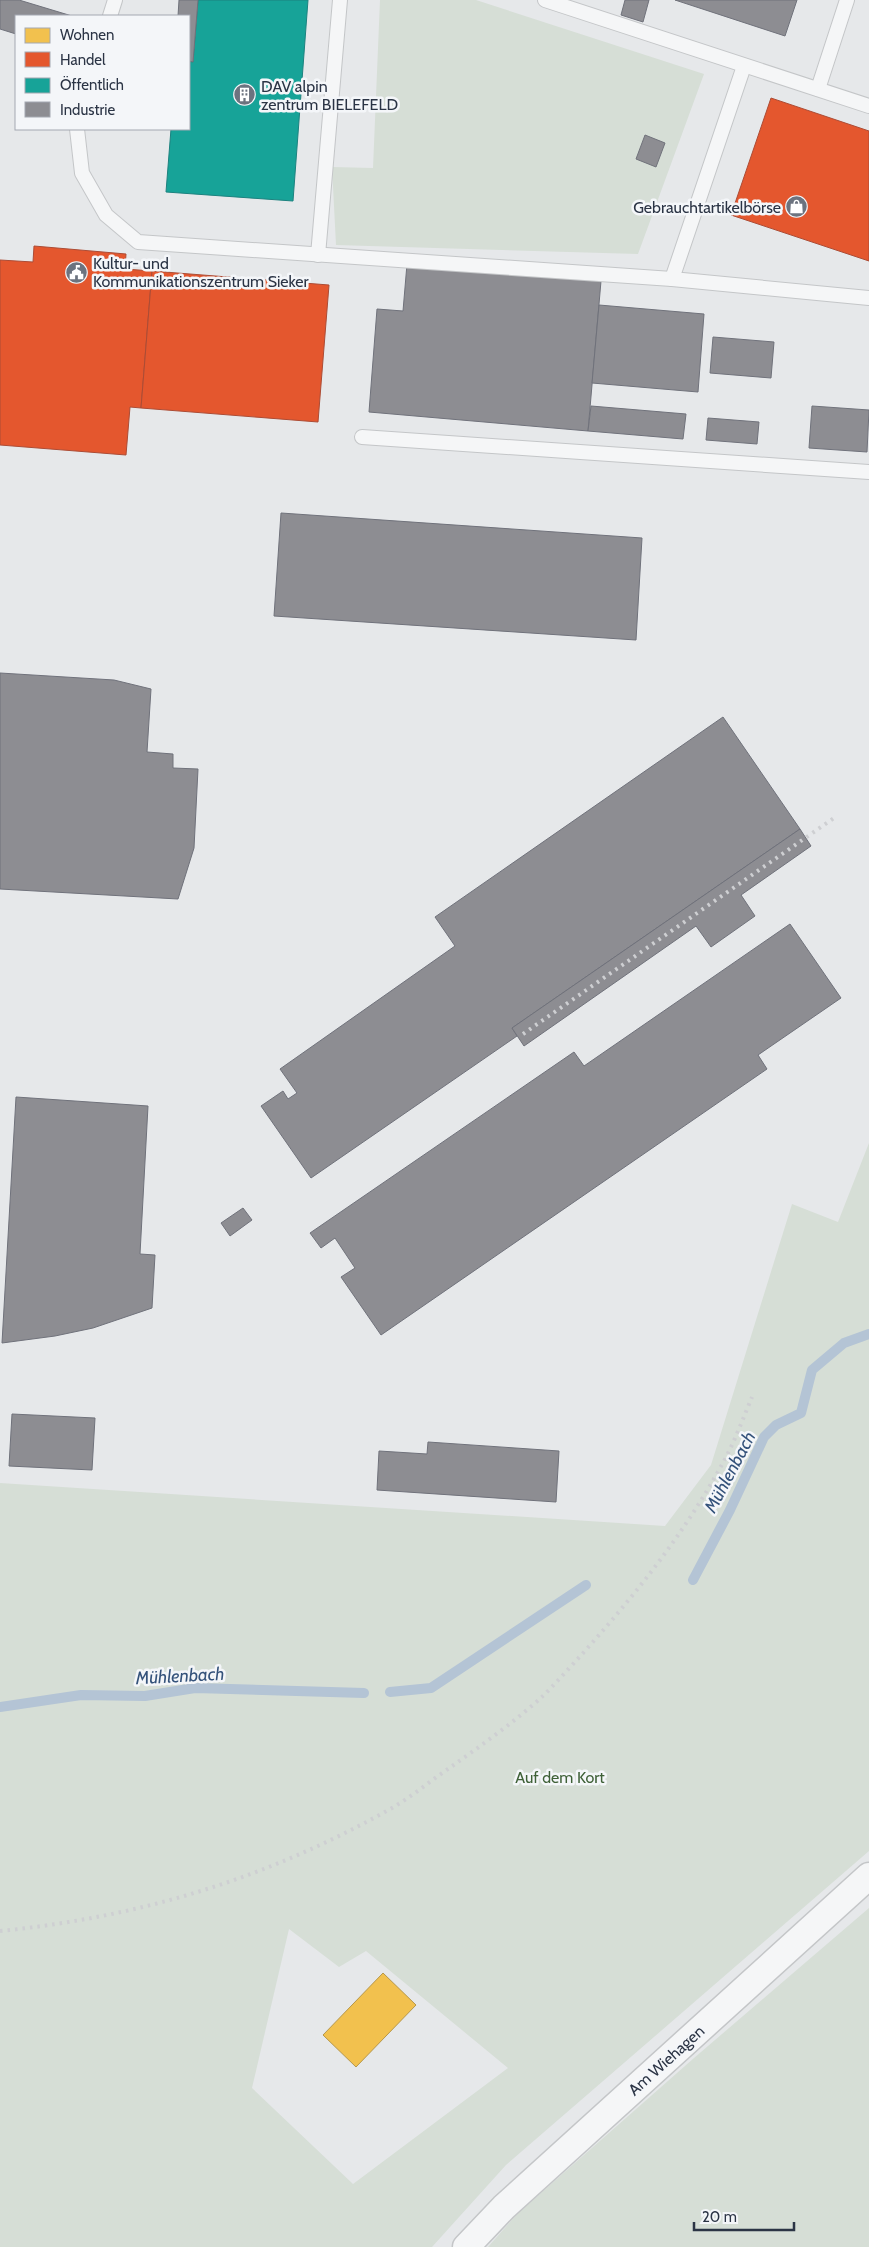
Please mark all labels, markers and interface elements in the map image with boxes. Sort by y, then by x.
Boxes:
legend [15,15,190,130]
text: Wohnen [60,26,114,44]
text: Handel [60,51,106,69]
text: Öffentlich [60,76,124,94]
place label: DAV alpin zentrum BIELEFELD [261,77,398,114]
building icon: DAV alpin zentrum BIELEFELD [233,83,257,107]
text: Industrie [60,101,115,119]
shop icon: Gebrauchtartikelbörse [785,195,809,219]
place label: Gebrauchtartikelbörse [633,198,781,217]
place label: Kultur- und Kommunikationszentrum Sieker [93,254,310,291]
public building icon: Kultur- und Kommunikationszentrum Sieker [65,260,89,284]
water label: Mühlenbach [699,1428,761,1517]
water label: Mühlenbach [134,1663,225,1689]
park label: Auf dem Kort [515,1768,605,1787]
street label: Am Wiehagen [624,2021,708,2099]
scale bar [694,2200,794,2232]
text: 20 m [702,2208,737,2226]

